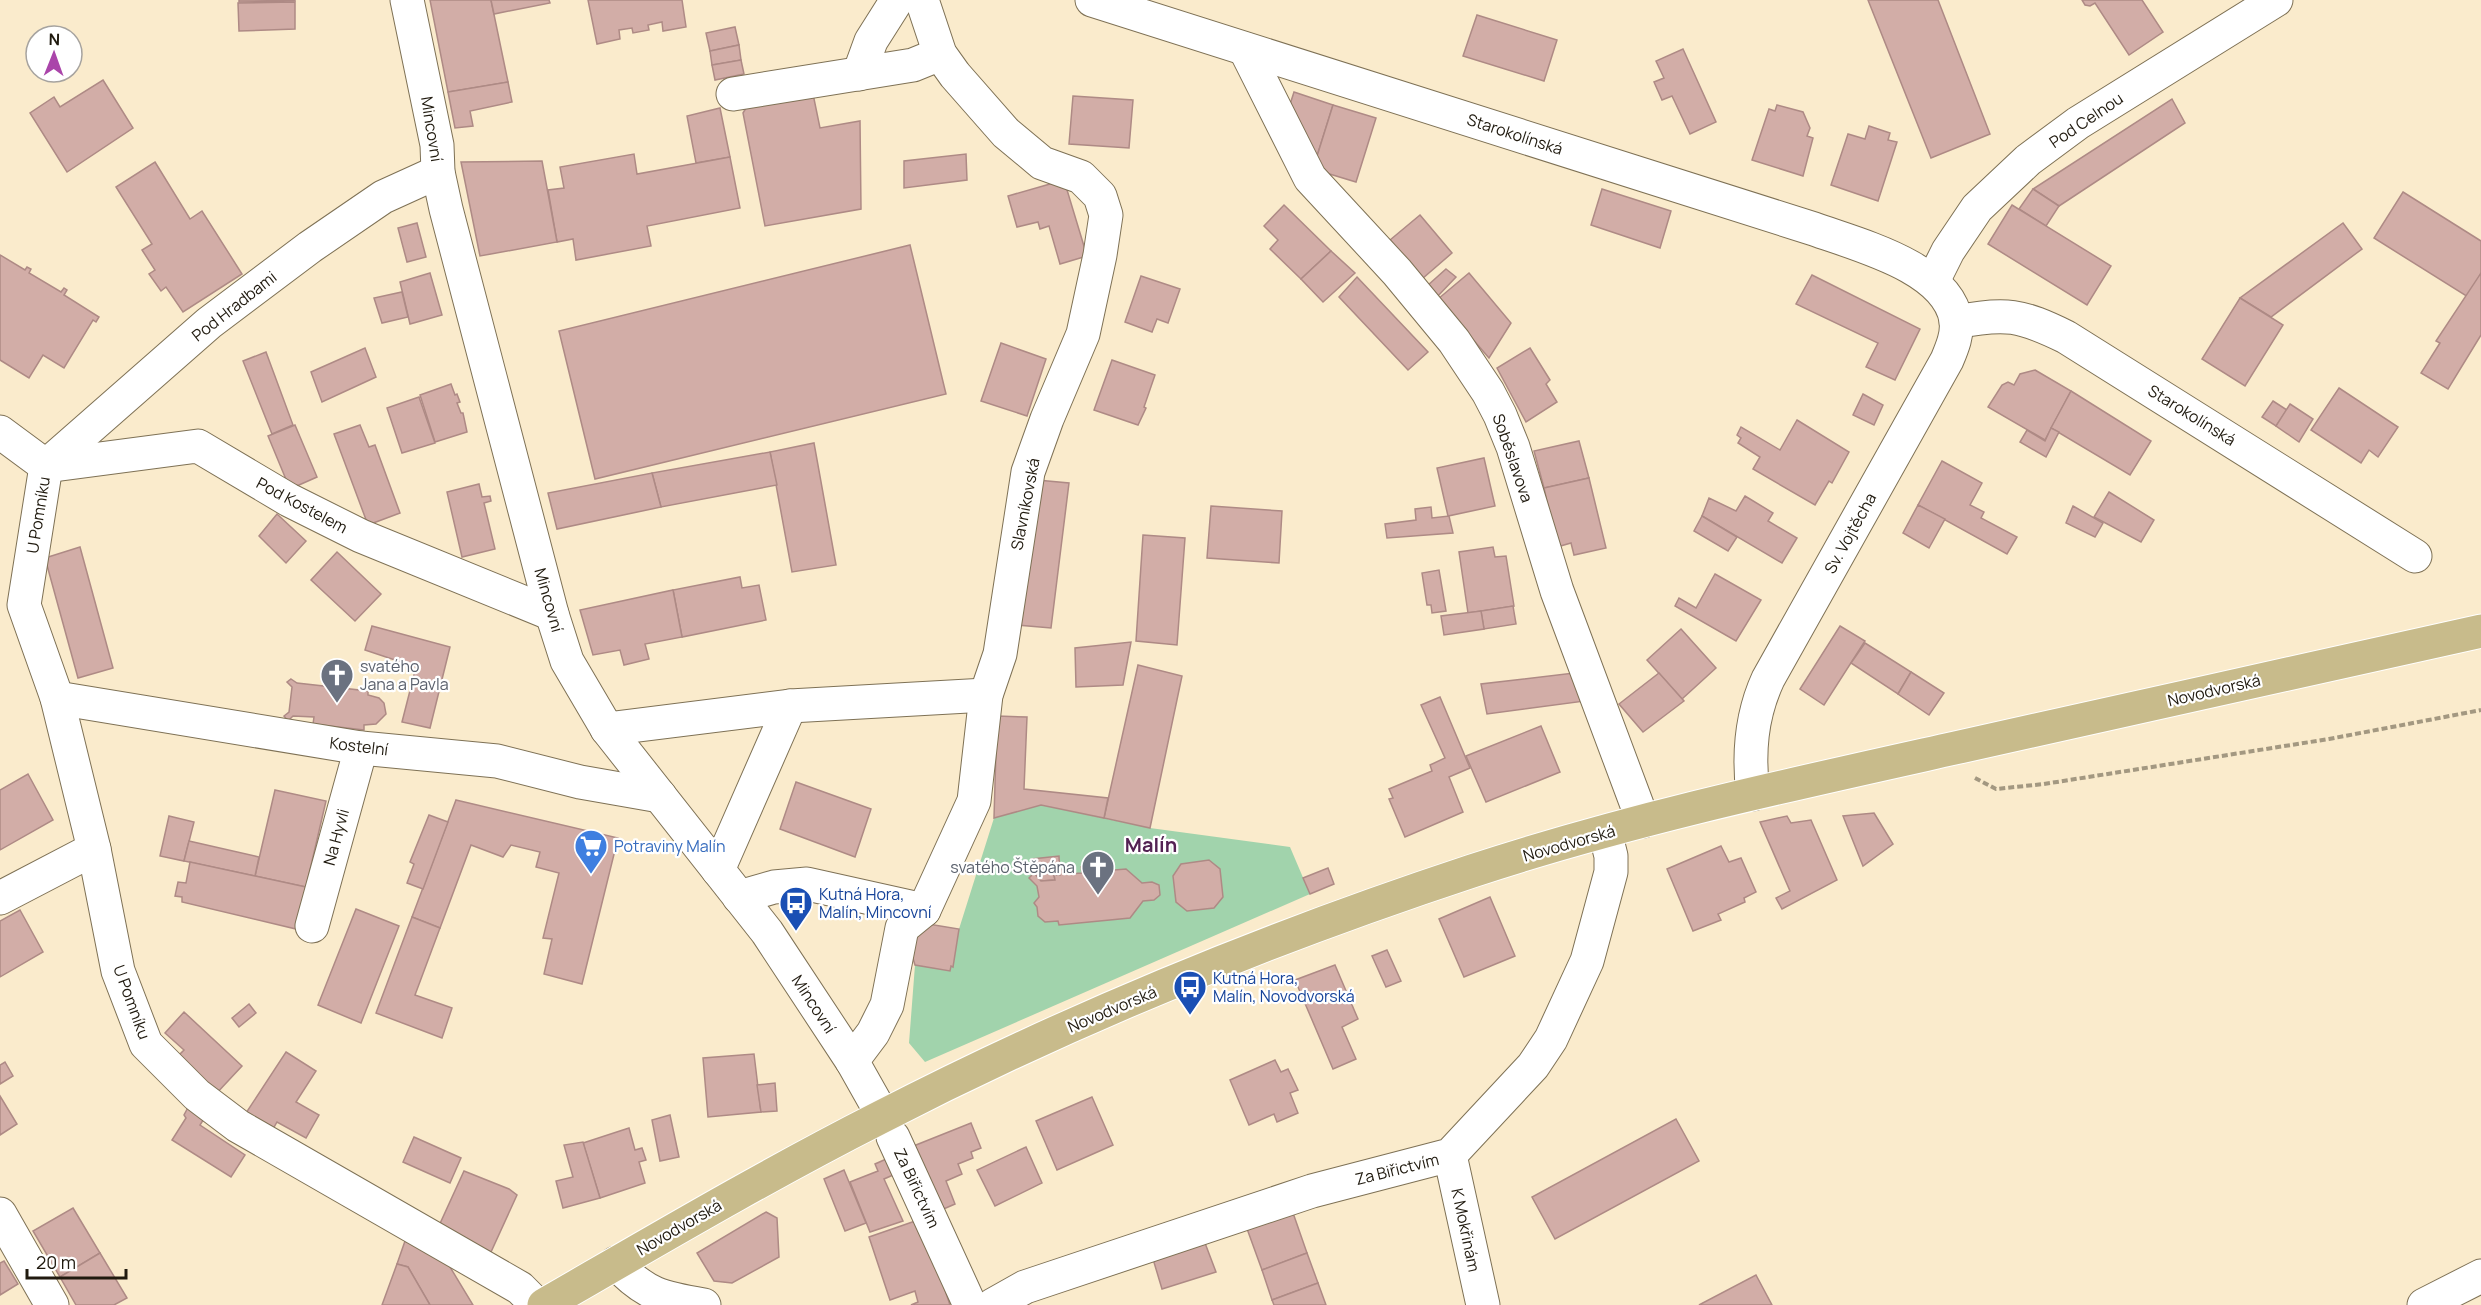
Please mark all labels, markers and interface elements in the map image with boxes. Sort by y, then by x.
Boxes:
north arrow [24,24,84,84]
text: N [48,28,60,50]
street label: Pod Celnou [2045,87,2127,153]
street label: Mincovní [416,95,448,163]
street label: Starokolínská [1464,108,1566,160]
street label: Pod Hradbami [187,266,281,346]
street label: Starokolínská [2144,379,2240,451]
street label: Soběslavova [1488,411,1538,505]
street label: Slavníkovská [1005,456,1045,552]
street label: Pod Kostelem [253,472,351,538]
street label: U Pomníku [21,475,55,555]
street label: Sv. Vojtěcha [1819,489,1881,577]
street label: Mincovní [529,565,569,635]
place label: svatého Jana a Pavla [360,655,449,695]
church icon: svatého Jana a Pavla [319,657,355,704]
street label: Novodvorská [2165,669,2263,711]
street label: Kostelní [328,731,390,761]
street label: Na Hyvli [318,806,354,868]
street label: Novodvorská [1520,819,1618,867]
supermarket icon: Potraviny Malín [573,828,609,875]
district label: Malín [1125,831,1177,858]
place label: Potraviny Malín [614,835,726,857]
church icon: svatého Štěpána [1080,849,1116,896]
place label: svatého Štěpána [950,856,1075,878]
place label: Kutná Hora, Malín, Mincovní [819,883,932,923]
bus stop icon: Kutná Hora, Malín, Mincovní [778,885,814,932]
street label: U Pomníku [108,962,156,1042]
place label: Kutná Hora, Malín, Novodvorská [1213,967,1355,1007]
bus stop icon: Kutná Hora, Malín, Novodvorská [1172,969,1208,1016]
street label: Mincovní [787,970,841,1038]
street label: Novodvorská [1064,980,1160,1038]
street label: Za Biřictvím [889,1145,945,1231]
street label: Za Biřictvím [1353,1148,1441,1190]
street label: K Mokřinám [1446,1186,1486,1274]
street label: Novodvorská [632,1194,726,1260]
scale bar [27,1242,126,1280]
text: 20 m [36,1250,76,1274]

